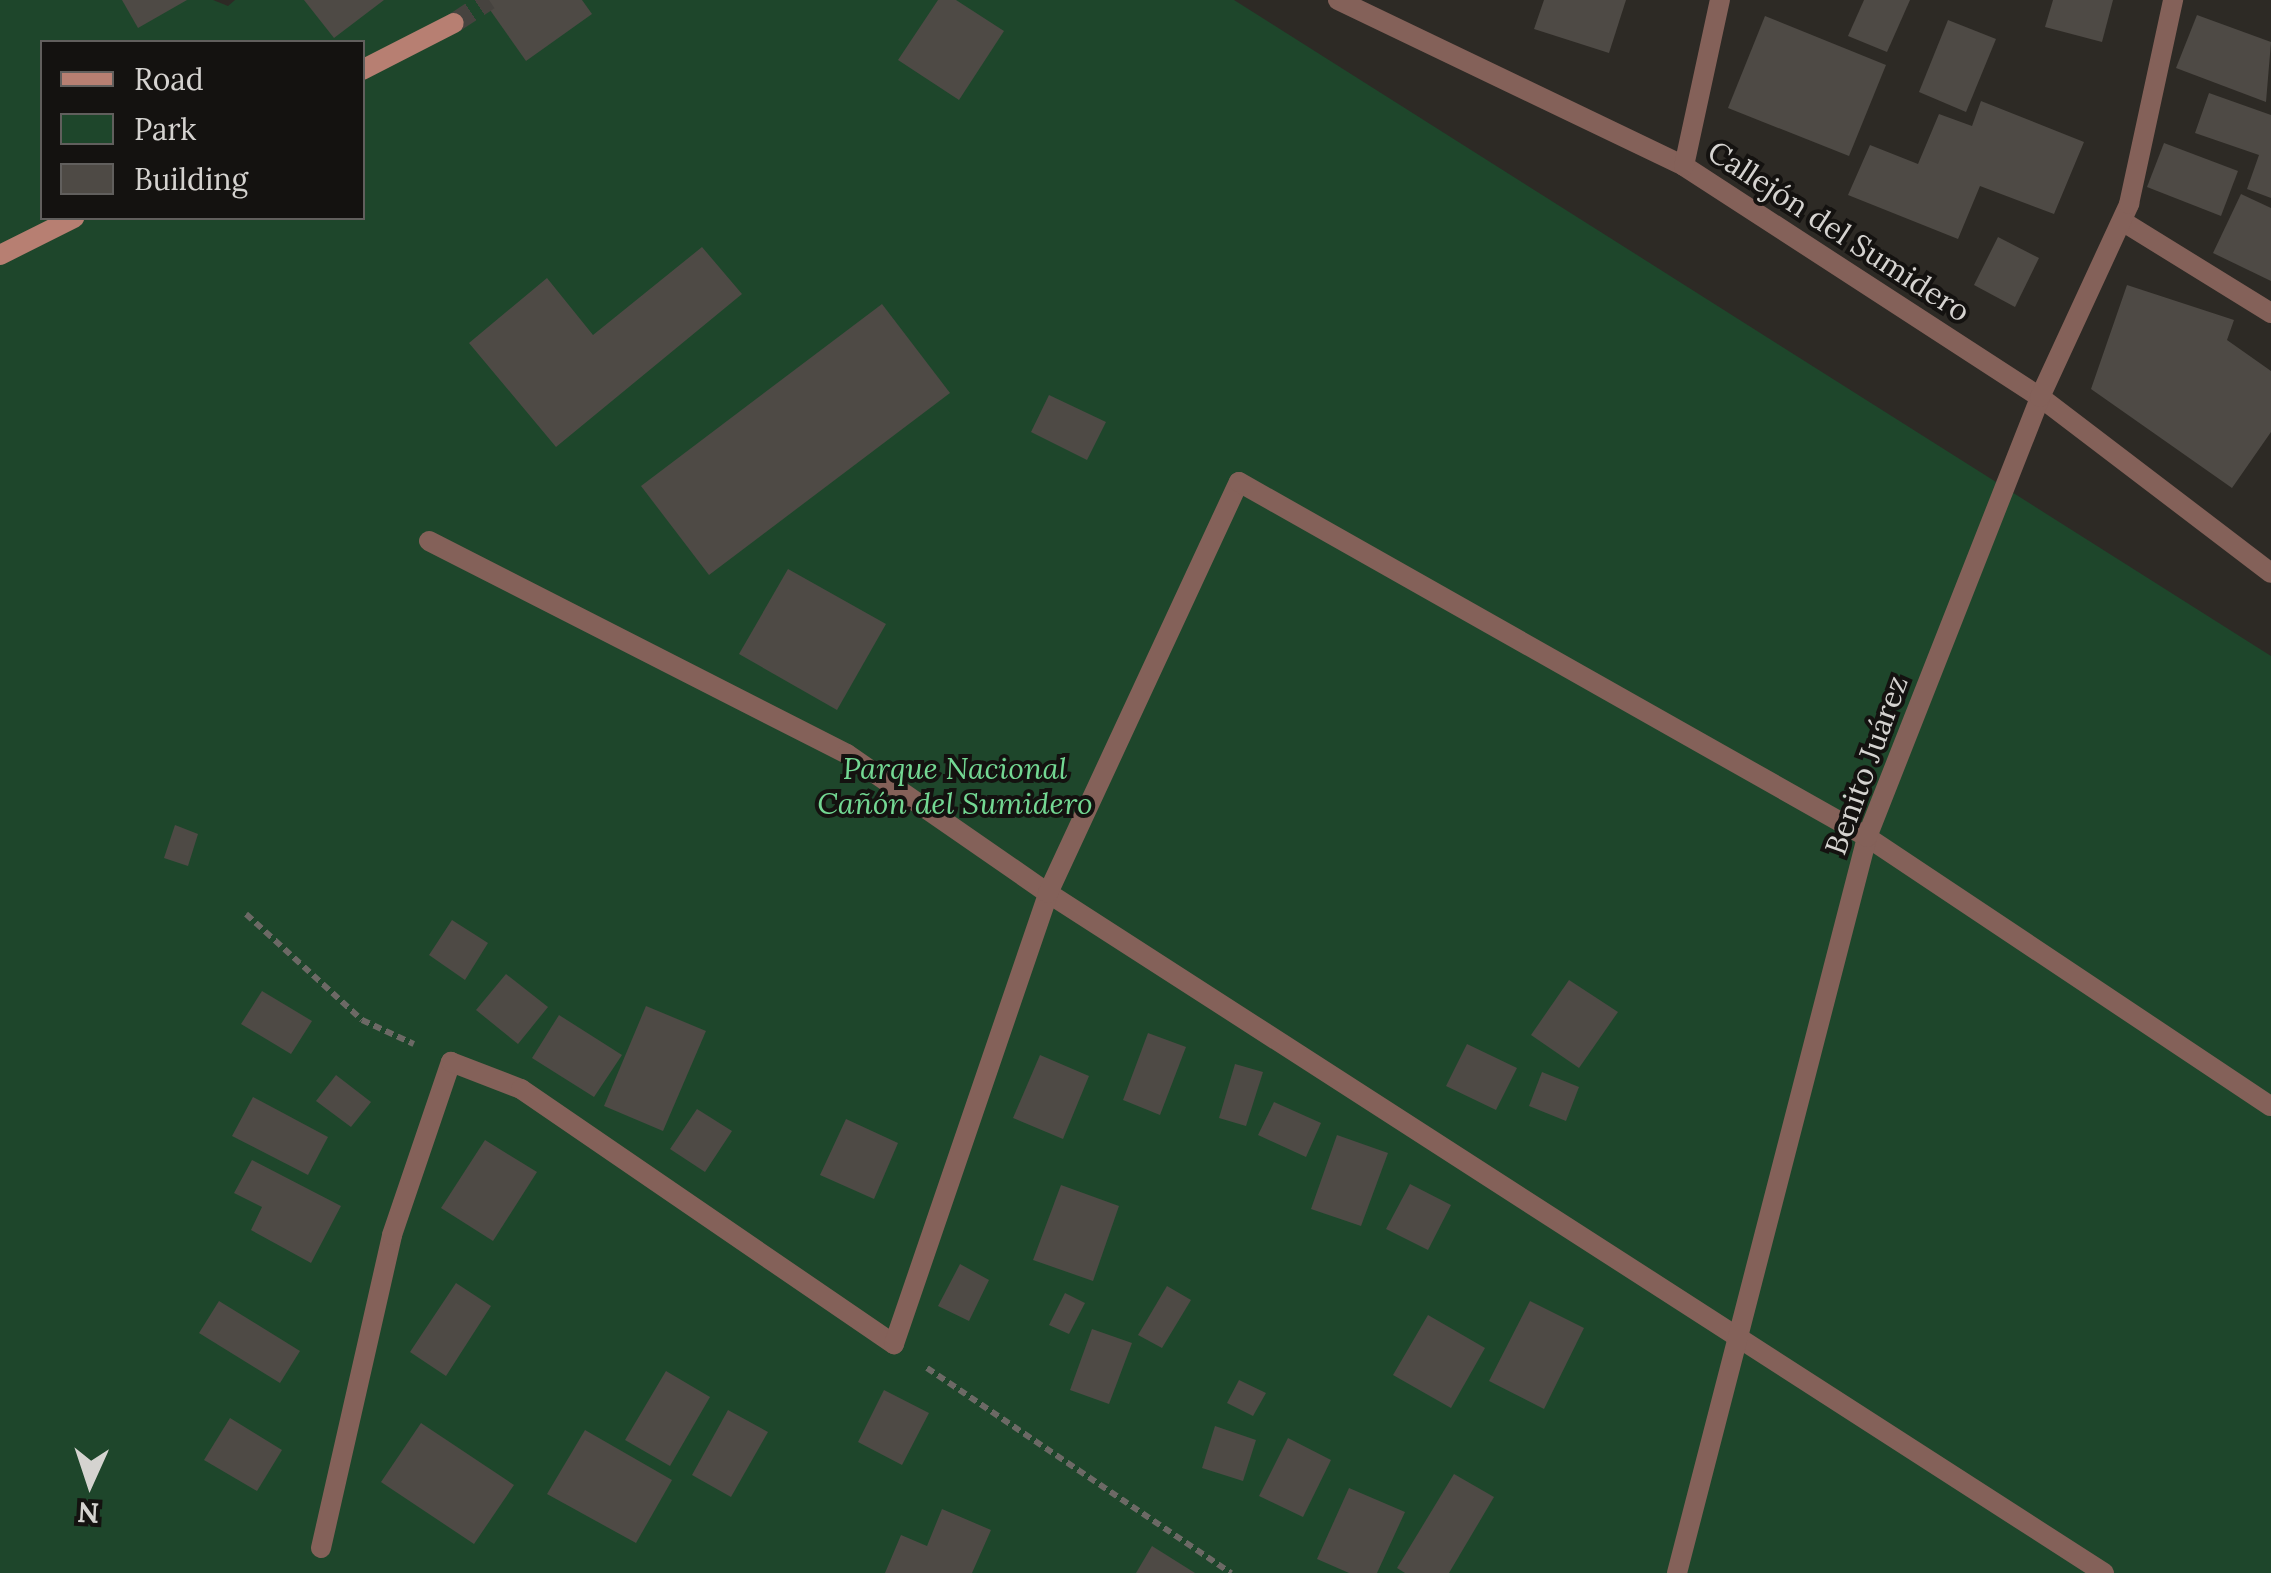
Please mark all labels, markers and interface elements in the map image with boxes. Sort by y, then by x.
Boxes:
legend [40,40,365,220]
text: Road [134,60,204,98]
text: Park [134,110,196,148]
street label: Callejón del Sumidero [1701,133,1977,329]
text: Building [134,160,248,198]
street label: Benito Juárez [1817,670,1915,860]
park label: Parque Nacional Cañón del Sumidero [817,750,1093,820]
north arrow [40,1433,140,1533]
text: N [77,1494,100,1532]

